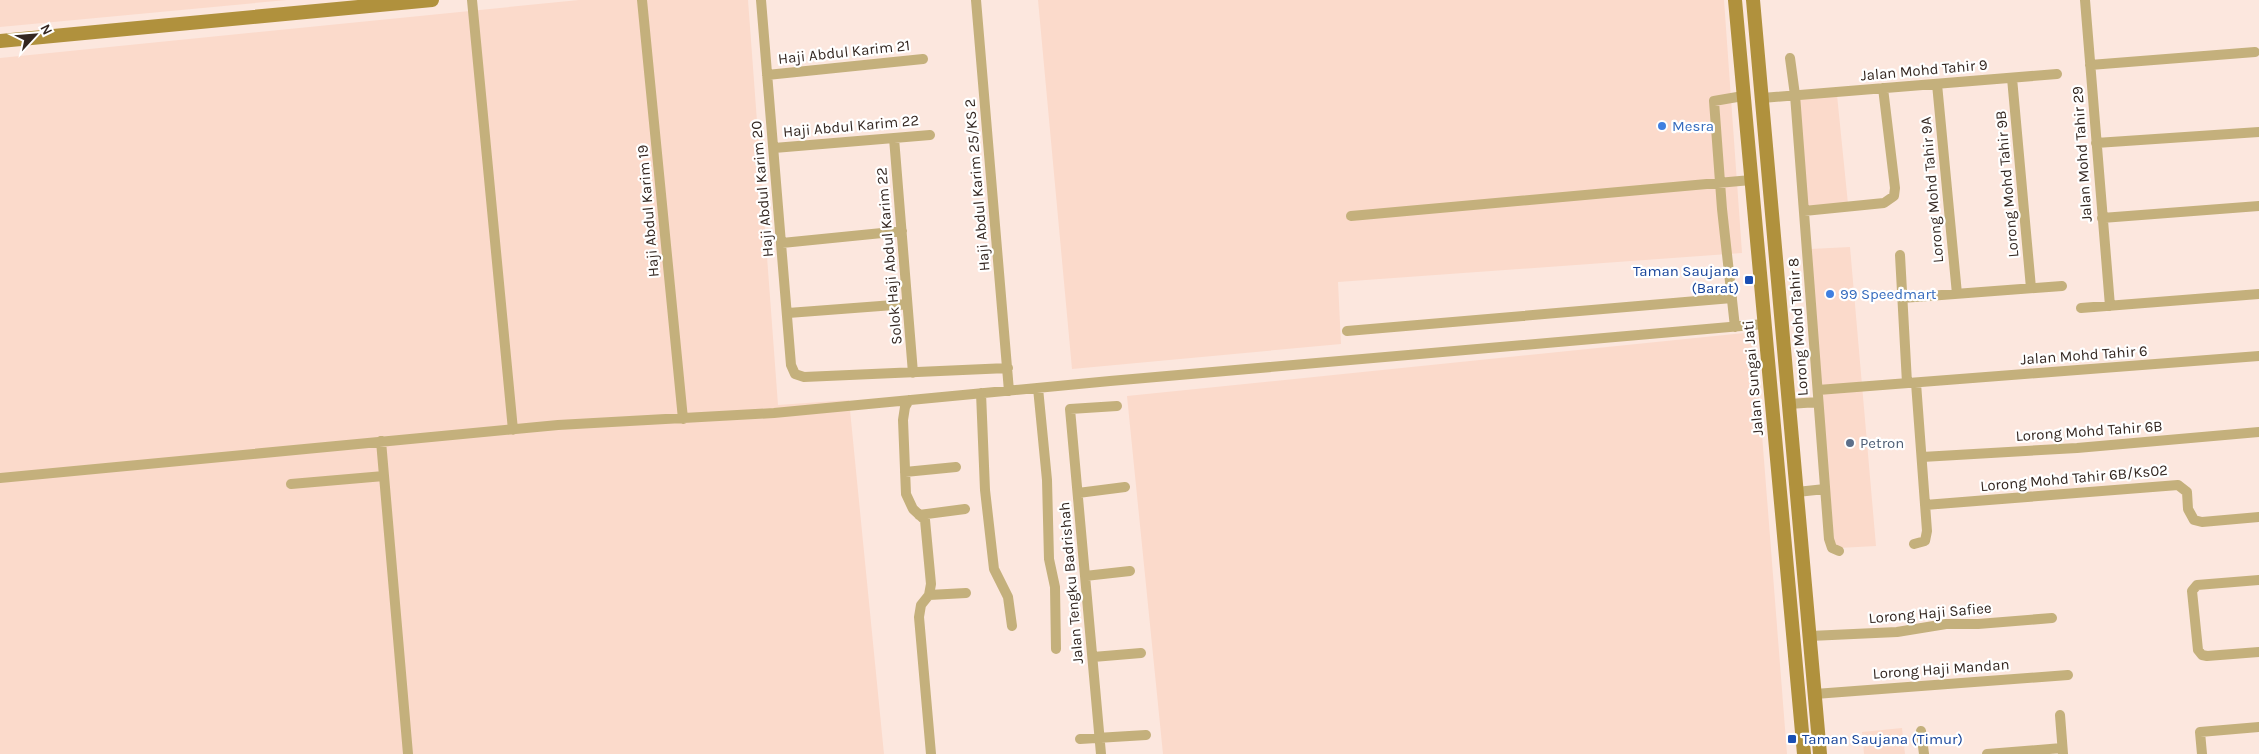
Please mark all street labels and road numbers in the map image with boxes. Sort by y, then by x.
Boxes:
street label: Haji Abdul Karim 21 [777,36,911,68]
street label: Jalan Mohd Tahir 9 [1860,55,1988,85]
street label: Jalan Mohd Tahir 29 [2068,85,2096,223]
street label: Haji Abdul Karim 25/KS 2 [960,98,994,272]
street label: Lorong Mohd Tahir 9B [1992,110,2022,258]
street label: Haji Abdul Karim 22 [782,111,920,141]
street label: Lorong Mohd Tahir 9A [1917,116,1947,264]
street label: Haji Abdul Karim 20 [747,120,777,258]
street label: Haji Abdul Karim 19 [633,144,663,278]
street label: Solok Haji Abdul Karim 22 [872,166,906,346]
street label: Lorong Mohd Tahir 8 [1784,257,1812,397]
street label: Jalan Sungai Jati [1739,320,1767,436]
street label: Jalan Mohd Tahir 6 [2020,342,2148,368]
street label: Lorong Mohd Tahir 6B [2015,417,2163,445]
street label: Lorong Mohd Tahir 6B/Ks02 [1979,461,2169,495]
street label: Jalan Tengku Badrishah [1055,501,1087,665]
street label: Lorong Haji Safiee [1868,599,1992,627]
street label: Lorong Haji Mandan [1872,655,2010,683]

